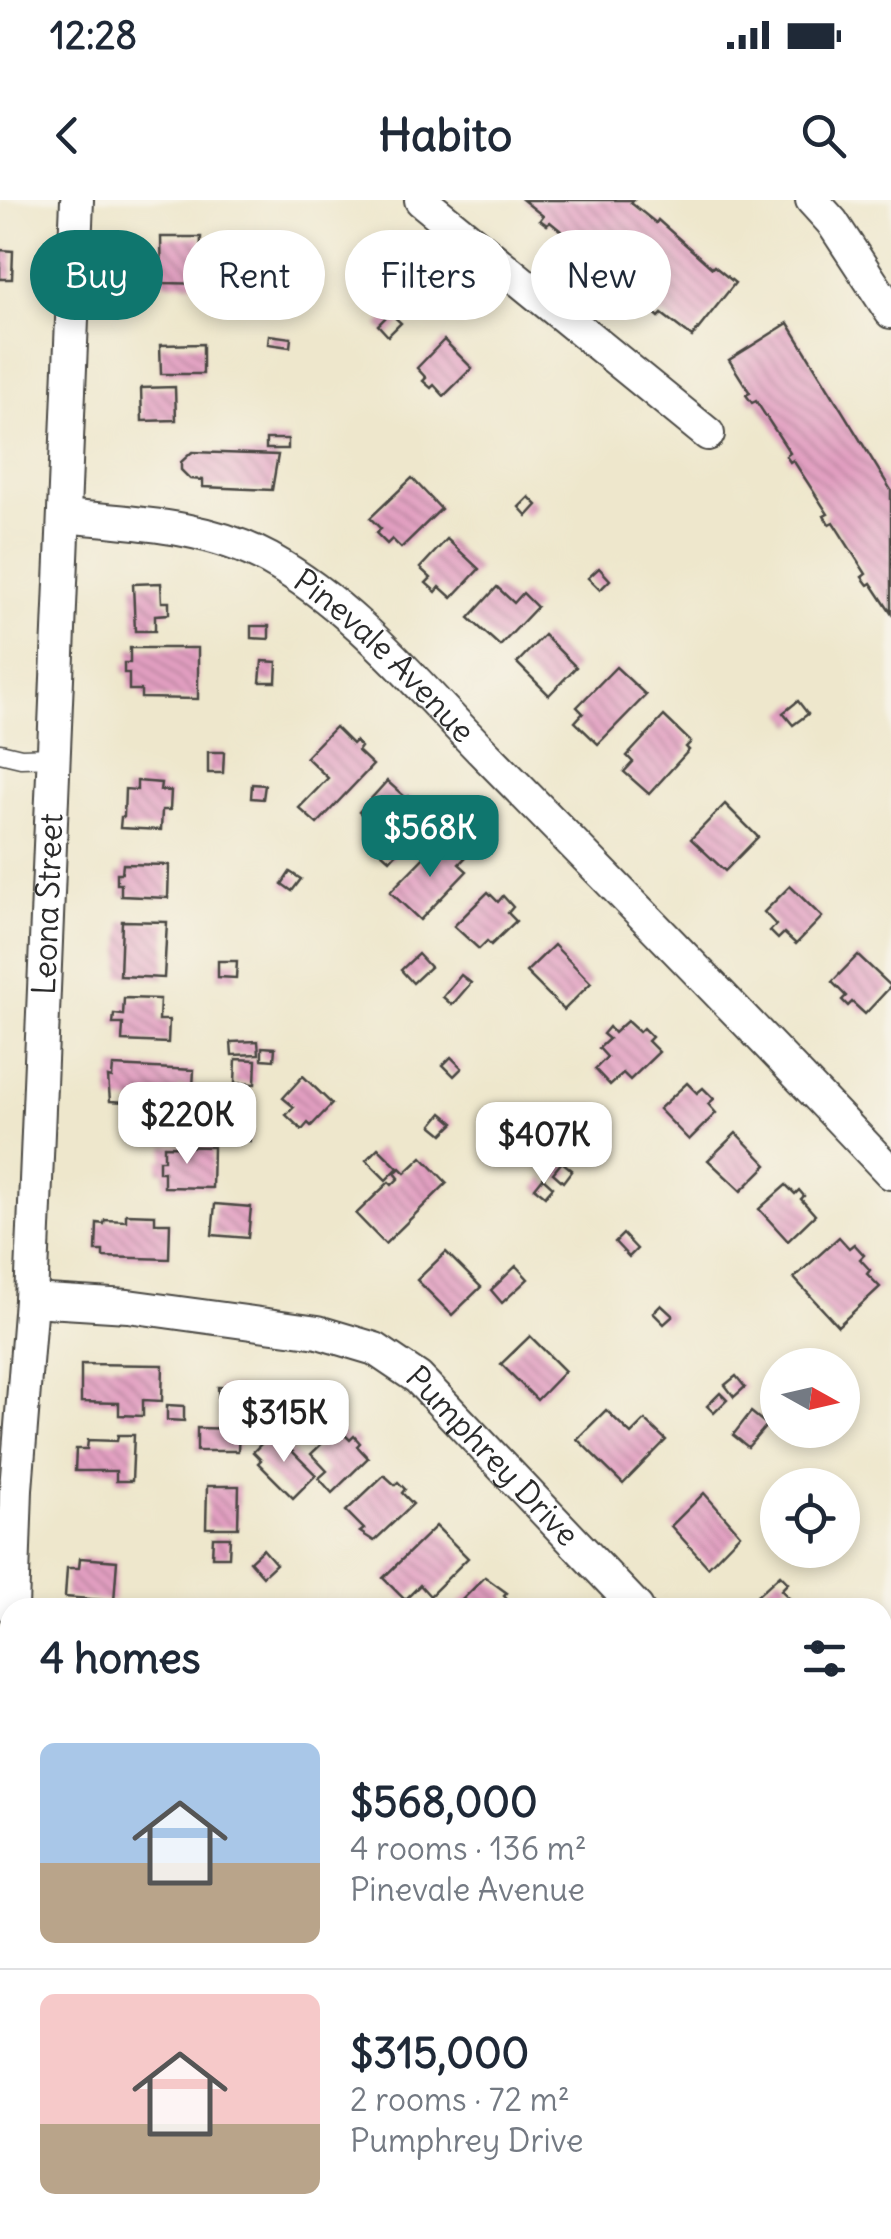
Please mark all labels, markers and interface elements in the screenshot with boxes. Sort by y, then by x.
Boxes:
text: 12:28 [50,12,137,59]
text: Habito [379,107,512,163]
icon: back [40,108,95,163]
icon: search [796,108,851,163]
chip: Buy [30,230,163,320]
chip: Rent [183,230,325,320]
chip: Filters [345,230,511,320]
chip: New [531,230,671,320]
street label: Pinevale Avenue [286,559,484,751]
pin: $568K [360,795,500,880]
text: $568K [384,807,476,848]
street label: Leona Street [23,812,71,996]
pin: $220K [117,1082,257,1167]
text: $220K [140,1094,234,1135]
pin: $407K [474,1102,614,1187]
text: $407K [498,1114,590,1155]
north arrow [760,1348,860,1448]
map controls [760,1348,860,1568]
street label: Pumphrey Drive [397,1357,588,1554]
pin: $315K [214,1380,354,1465]
text: $315K [241,1392,327,1433]
button: locate [760,1468,860,1568]
icon: filters [797,1631,852,1686]
text: 4 homes [40,1632,201,1684]
text: $568,000 [350,1776,538,1828]
icon: home [120,1783,240,1903]
text: 4 rooms · 136 m² [350,1828,587,1869]
text: Pinevale Avenue [350,1869,585,1910]
text: $315,000 [350,2027,529,2079]
icon: home [120,2034,240,2154]
text: 2 rooms · 72 m² [350,2079,570,2120]
text: Pumphrey Drive [350,2120,584,2161]

